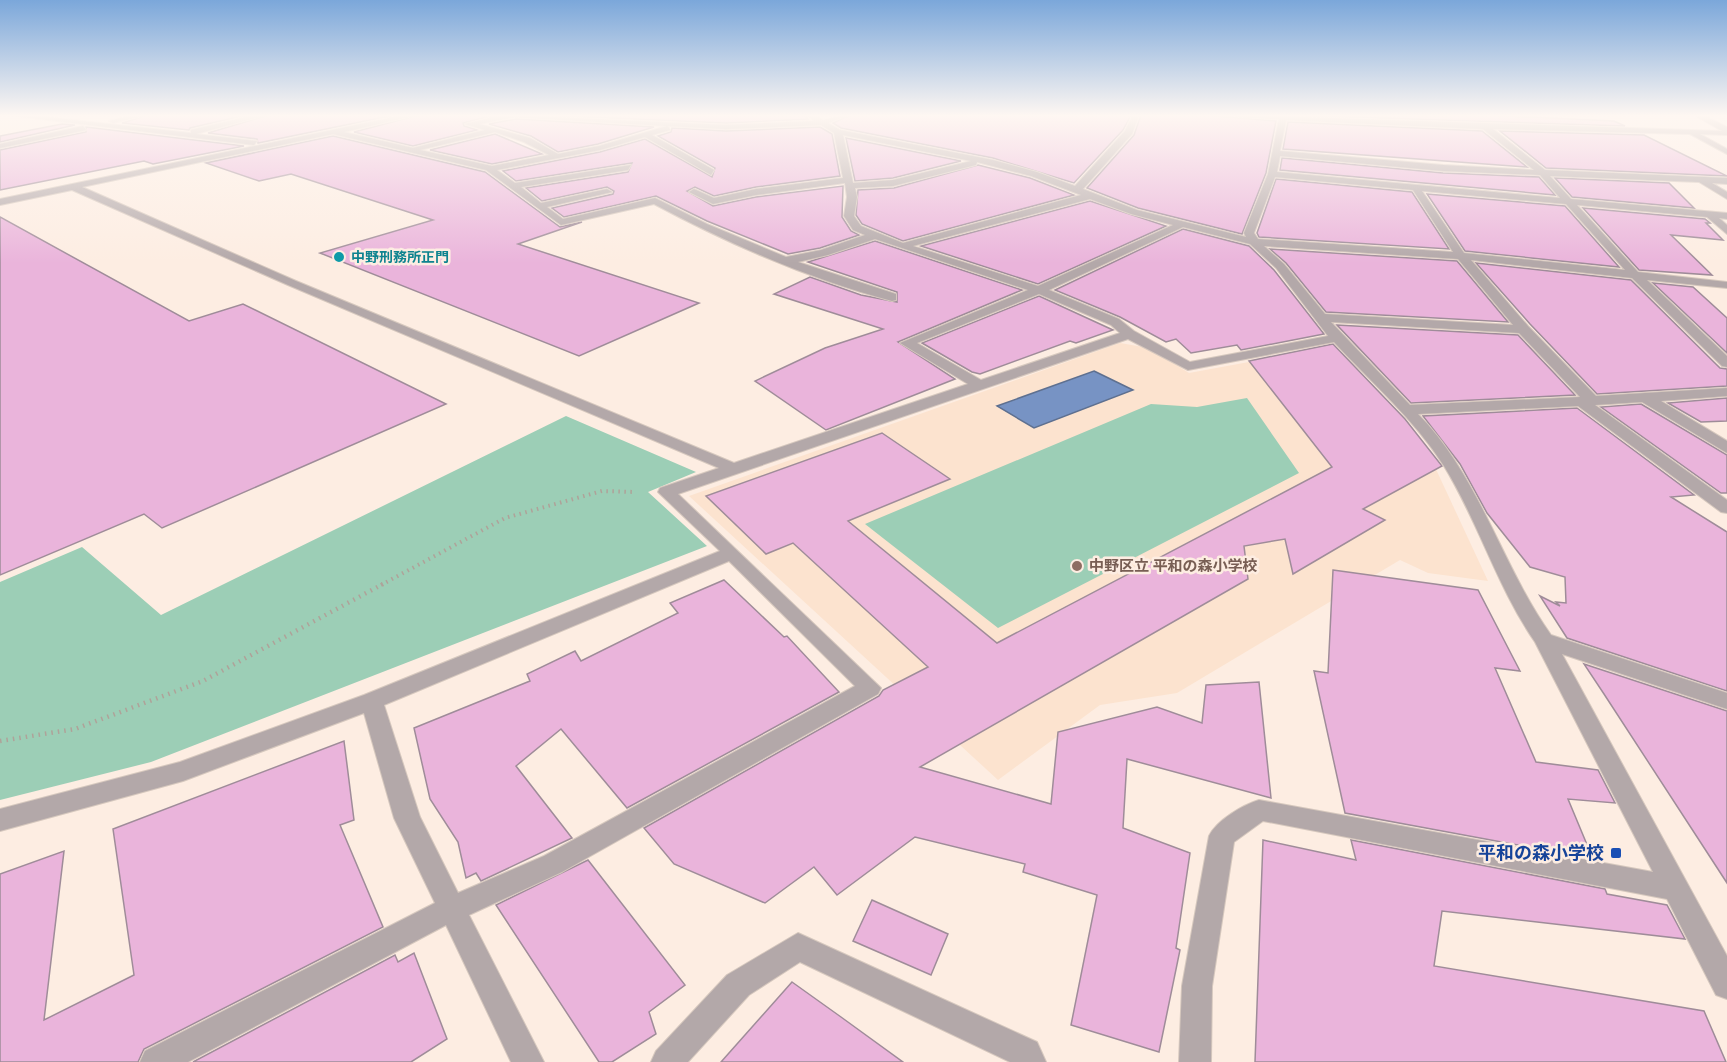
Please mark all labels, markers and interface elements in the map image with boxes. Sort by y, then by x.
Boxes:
place label: 中野刑務所正門 [351,249,449,265]
marker: 中野刑務所正門 [332,250,346,264]
place label: 中野区立 平和の森小学校 [1089,557,1258,575]
marker: 中野区立 平和の森小学校 [1070,559,1084,573]
place label: 平和の森小学校 [1478,842,1604,863]
marker: 平和の森小学校 [1609,846,1623,860]

